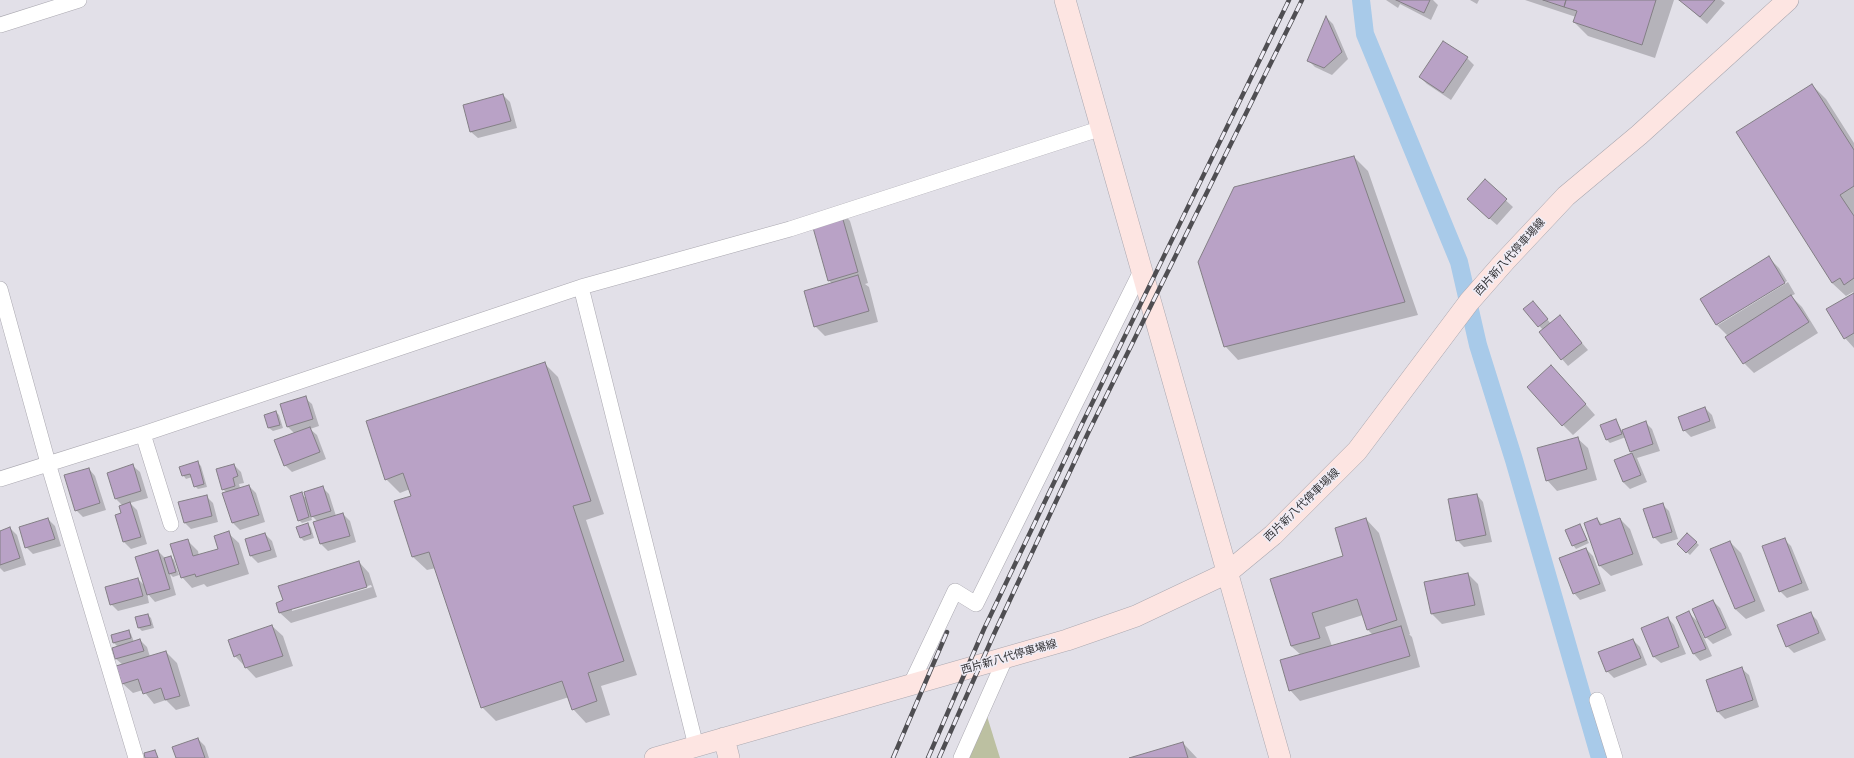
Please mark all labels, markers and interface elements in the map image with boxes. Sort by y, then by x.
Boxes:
street label: 西片新八代停車場線 [1472,216,1548,298]
street label: 西片新八代停車場線 [1262,466,1342,544]
street label: 西片新八代停車場線 [960,637,1058,677]

